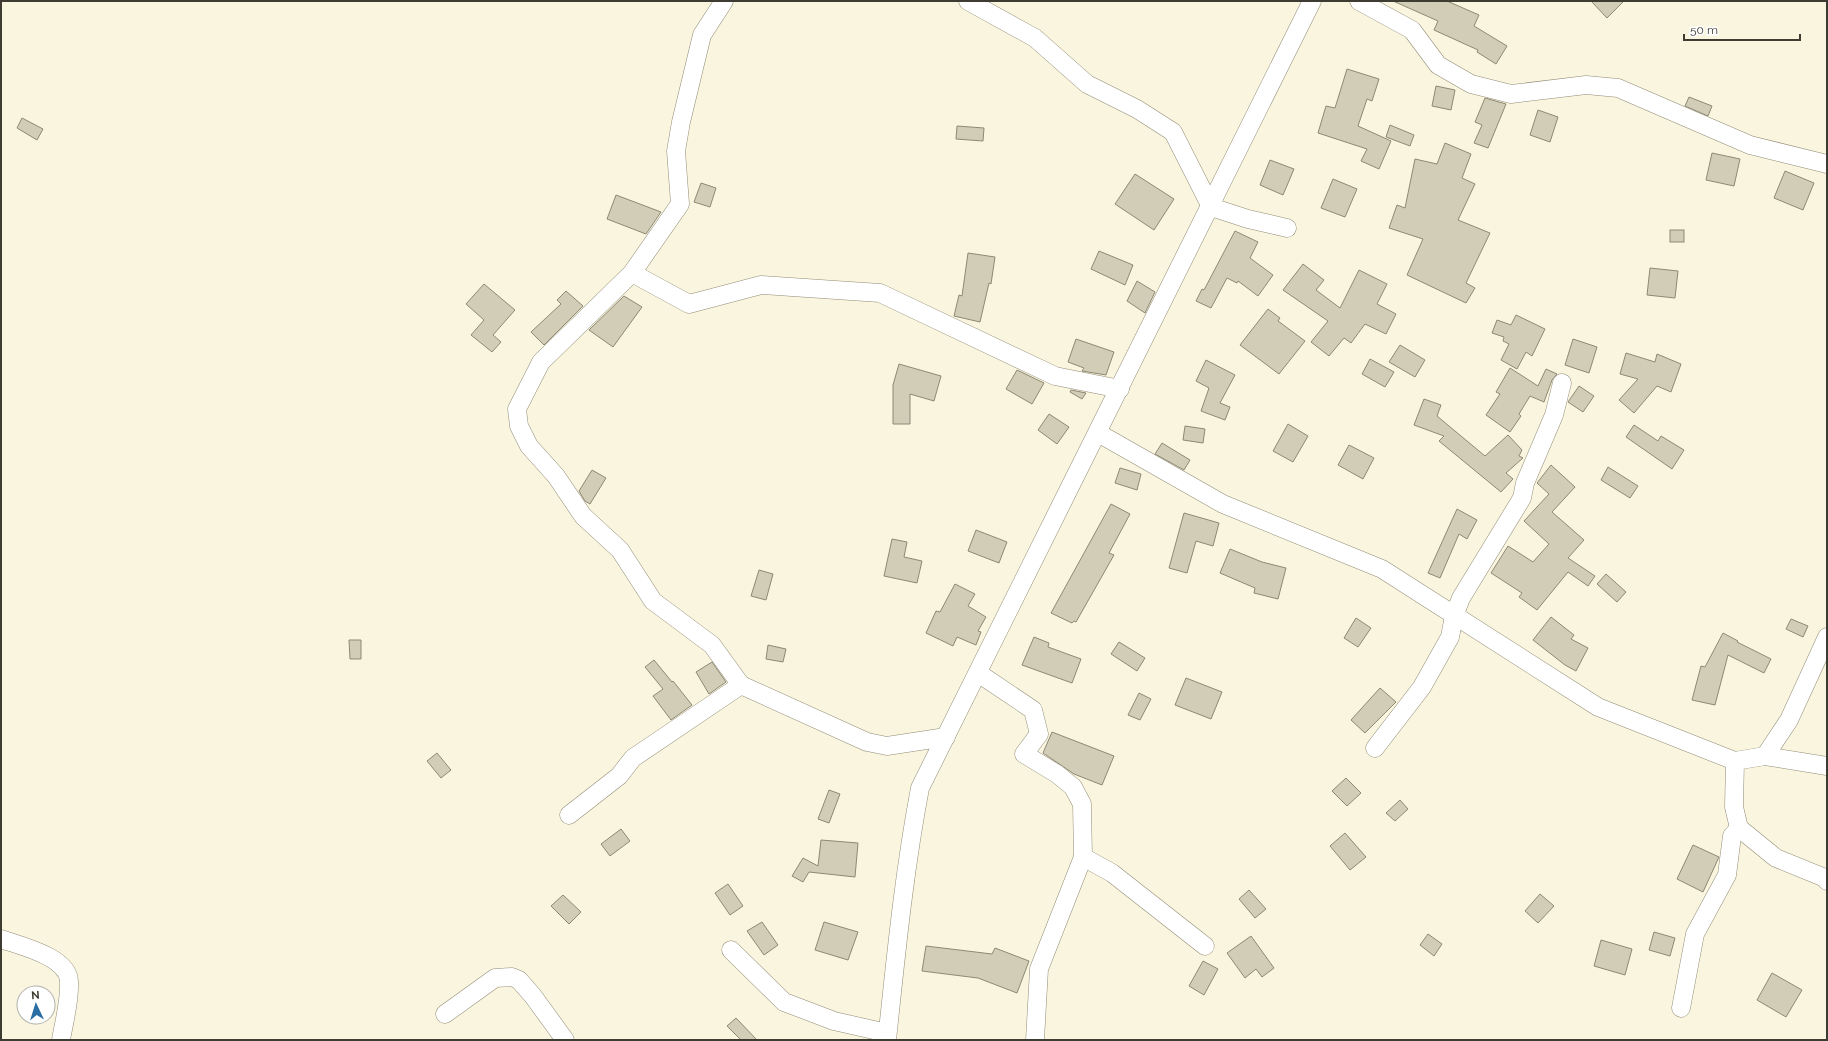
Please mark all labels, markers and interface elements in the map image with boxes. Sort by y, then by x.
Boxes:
scale bar [1684,16,1800,42]
text: 50 m [1690,23,1718,37]
north arrow [16,985,56,1025]
text: N [31,989,40,1002]

